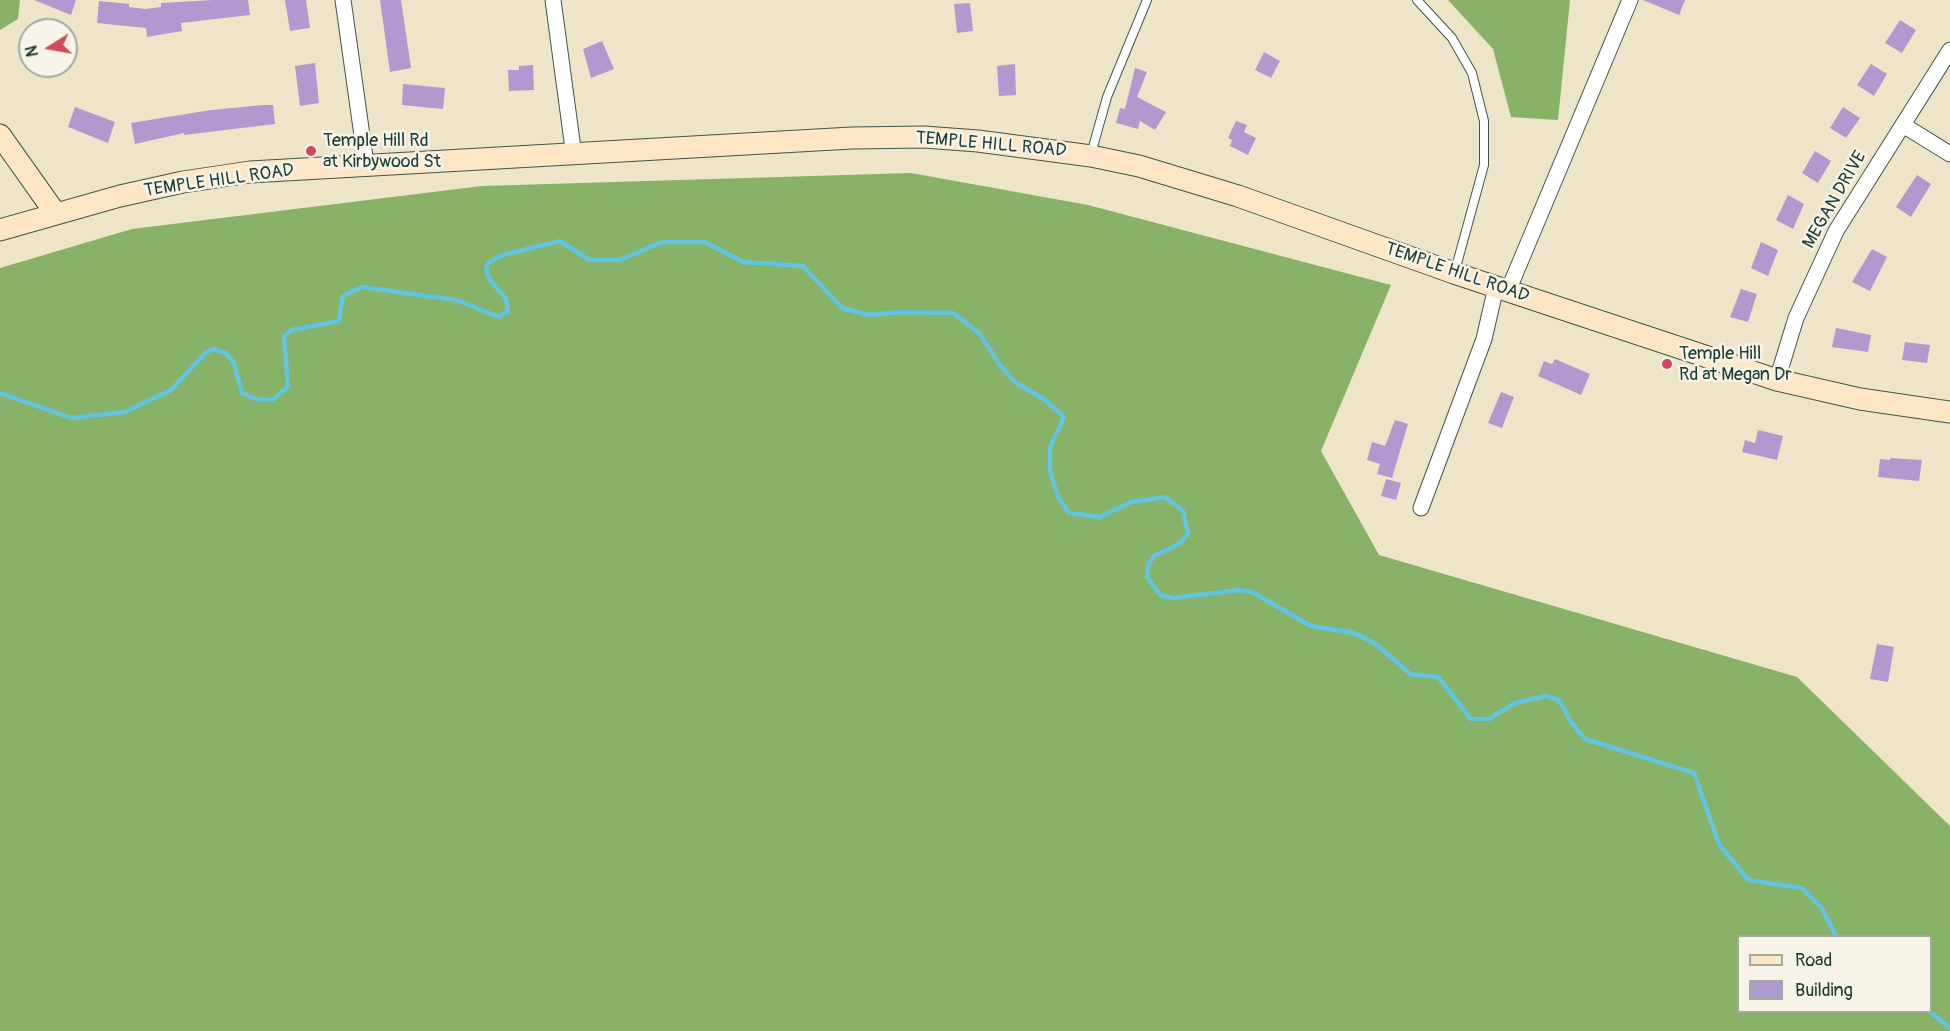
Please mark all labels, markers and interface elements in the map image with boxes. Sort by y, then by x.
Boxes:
north arrow [18,18,78,78]
text: N [21,44,43,58]
street label: TEMPLE HILL ROAD [915,128,1067,162]
place label: Temple Hill Rd at Kirbywood St [323,130,441,172]
marker: Temple Hill Rd at Kirbywood St [304,144,318,158]
street label: MEGAN DRIVE [1798,147,1872,253]
street label: TEMPLE HILL ROAD [143,160,295,202]
street label: TEMPLE HILL ROAD [1382,238,1532,308]
place label: Temple Hill Rd at Megan Dr [1679,343,1792,386]
marker: Temple Hill Rd at Megan Dr [1660,357,1674,371]
legend [1737,935,1932,1013]
text: Road [1795,949,1832,972]
text: Building [1795,979,1853,1002]

